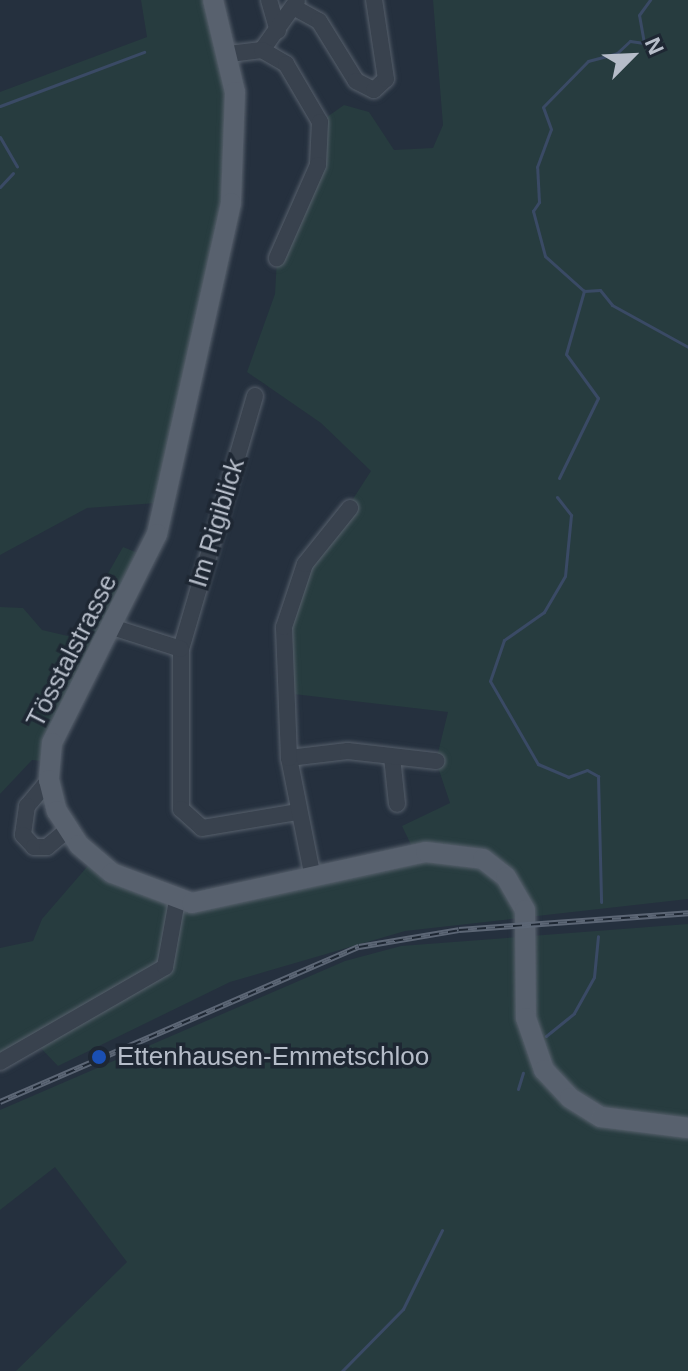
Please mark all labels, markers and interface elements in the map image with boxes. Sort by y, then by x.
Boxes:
north arrow [592,16,672,96]
text: N [640,34,669,58]
street label: Im Rigiblick [183,455,251,591]
street label: Tösstalstrasse [20,569,124,733]
place label: Ettenhausen-Emmetschloo [117,1041,429,1073]
marker: Ettenhausen-Emmetschloo [88,1046,110,1068]

